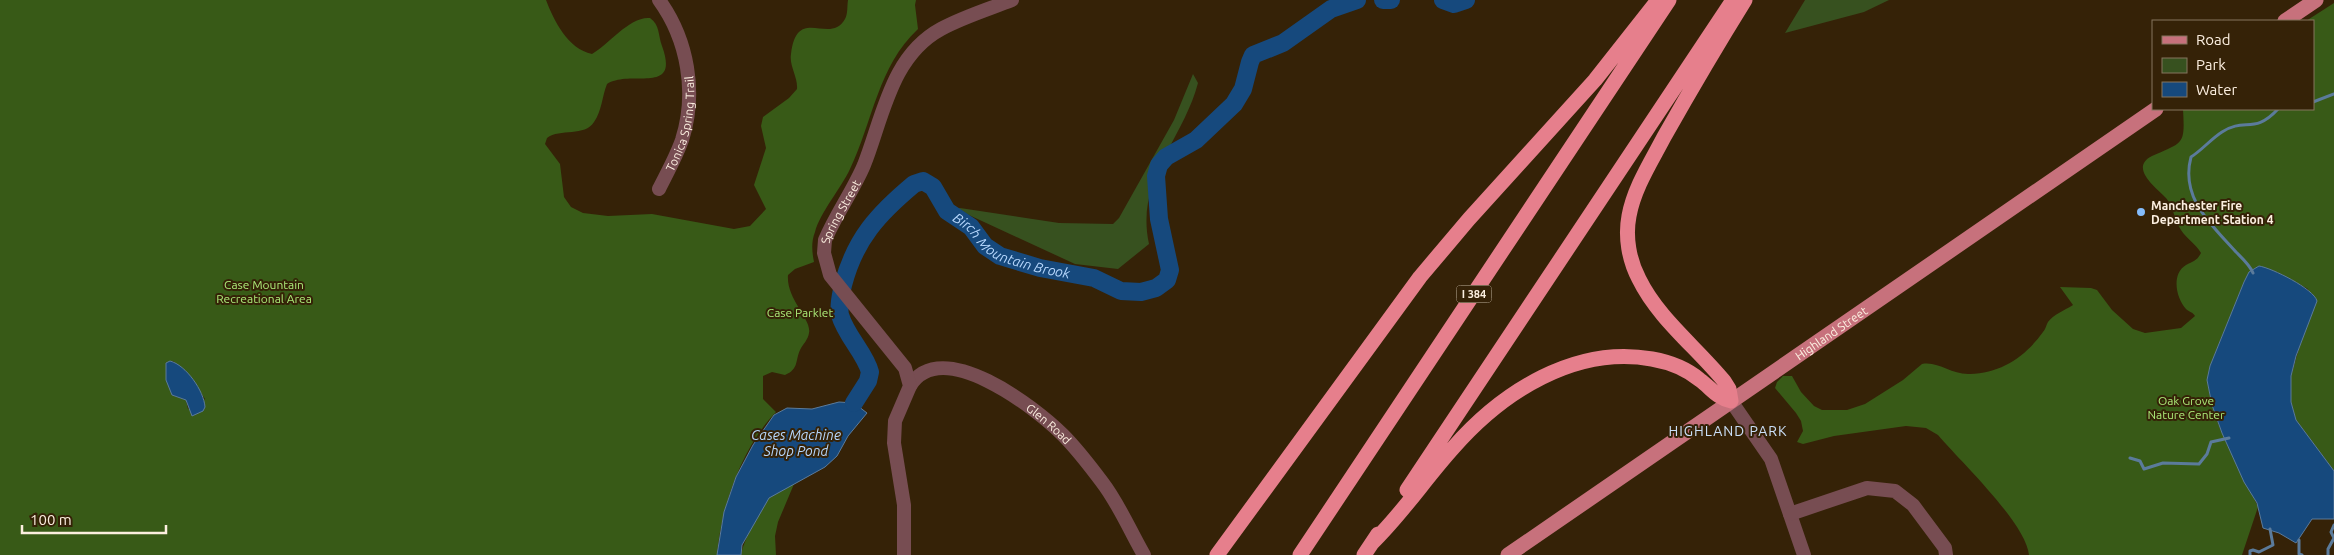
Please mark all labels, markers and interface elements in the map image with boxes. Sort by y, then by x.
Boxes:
legend [2152,20,2314,110]
text: Road [2196,31,2231,48]
text: Park [2196,56,2226,73]
street label: Tonica Spring Trail [663,75,696,173]
text: Water [2196,81,2237,98]
street label: Spring Street [818,177,863,244]
place label: Manchester Fire Department Station 4 [2151,199,2274,226]
marker: Manchester Fire Department Station 4 [2135,206,2147,218]
water label: Birch Mountain Brook [950,209,1072,282]
park label: Case Mountain Recreational Area [216,278,312,305]
road number: I 384 [1456,286,1492,302]
street label: Highland Street [1792,303,1870,362]
park label: Case Parklet [767,306,834,319]
park label: Oak Grove Nature Center [2148,394,2225,421]
street label: Glen Road [1024,400,1074,446]
district label: HIGHLAND PARK [1668,423,1788,439]
water label: Cases Machine Shop Pond [751,427,841,459]
scale bar [22,502,166,534]
text: 100 m [30,511,72,528]

